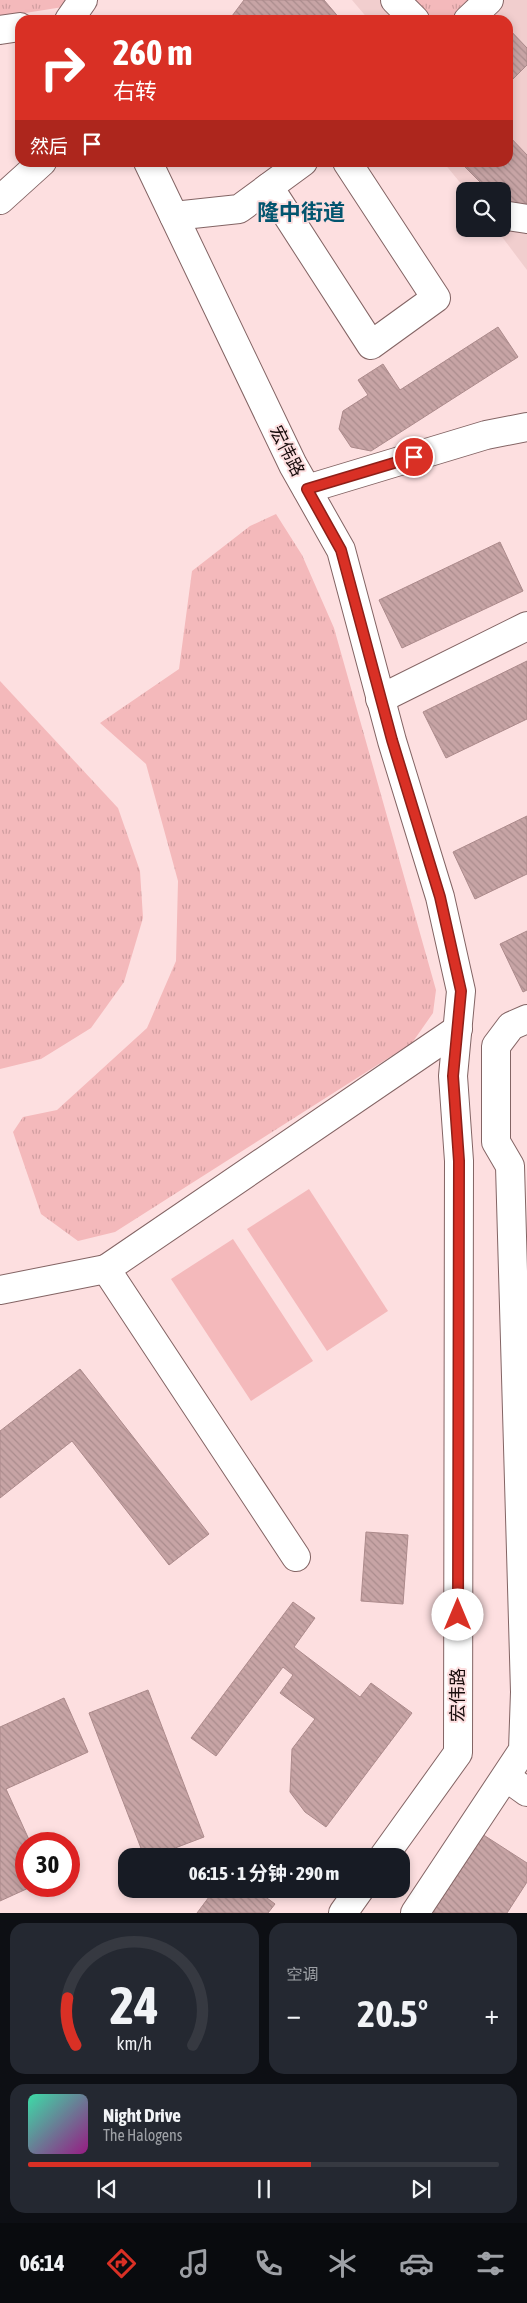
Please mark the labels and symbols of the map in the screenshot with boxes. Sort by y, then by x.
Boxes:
district label: 隆中街道 [257,199,345,225]
street label: 宏伟路 [266,422,309,480]
pin [393,436,435,478]
position arrow [431,1588,483,1640]
street label: 宏伟路 [447,1668,468,1722]
speed limit sign: 30 [15,1832,80,1897]

